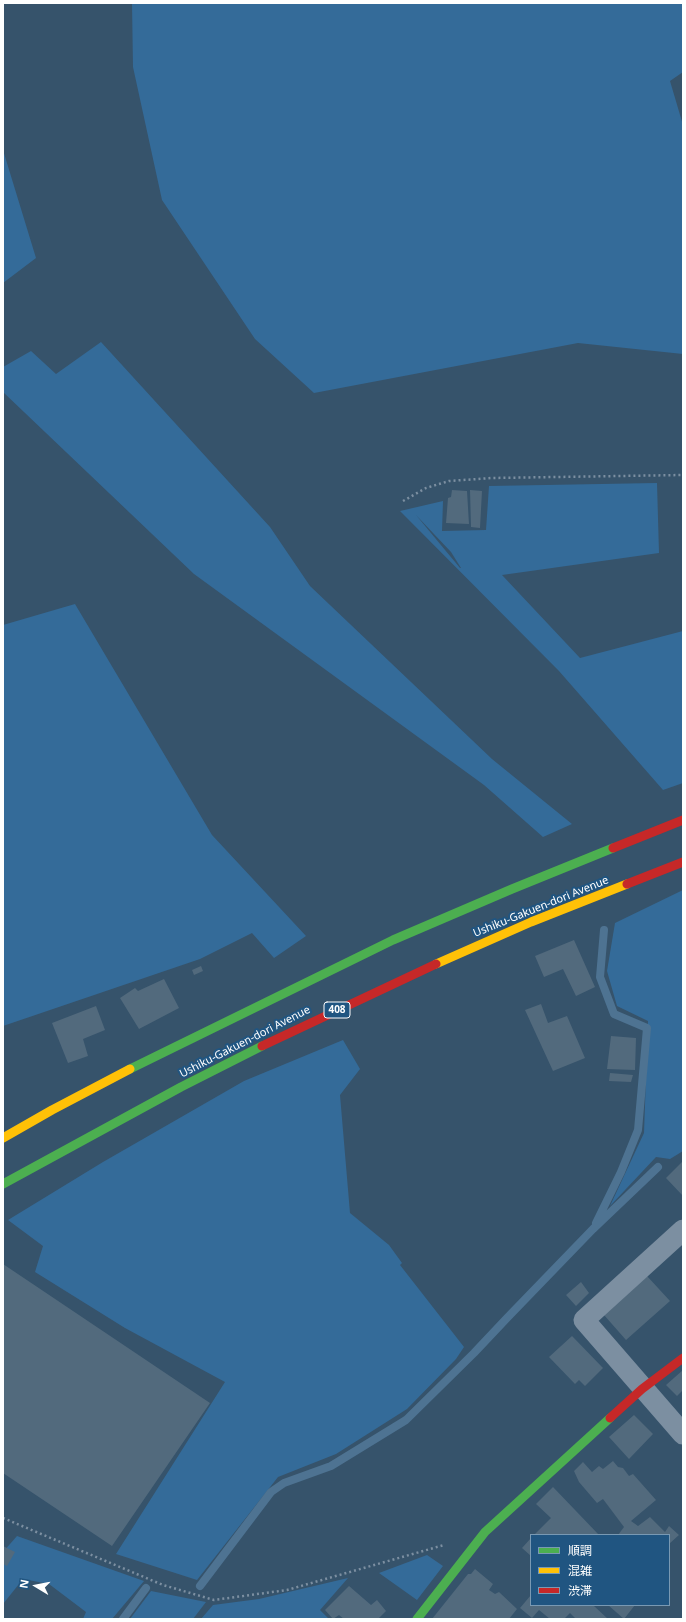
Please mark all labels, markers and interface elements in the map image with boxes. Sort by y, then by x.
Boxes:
street label: Ushiku-Gakuen-dori Avenue [471,874,611,940]
road number: 408 [324,1002,350,1018]
street label: Ushiku-Gakuen-dori Avenue [177,1003,313,1081]
legend [530,1534,670,1606]
text: 順調 [568,1542,592,1559]
text: 混雑 [568,1562,592,1579]
north arrow [16,1566,56,1606]
text: N [16,1578,32,1590]
text: 渋滞 [568,1582,592,1599]

